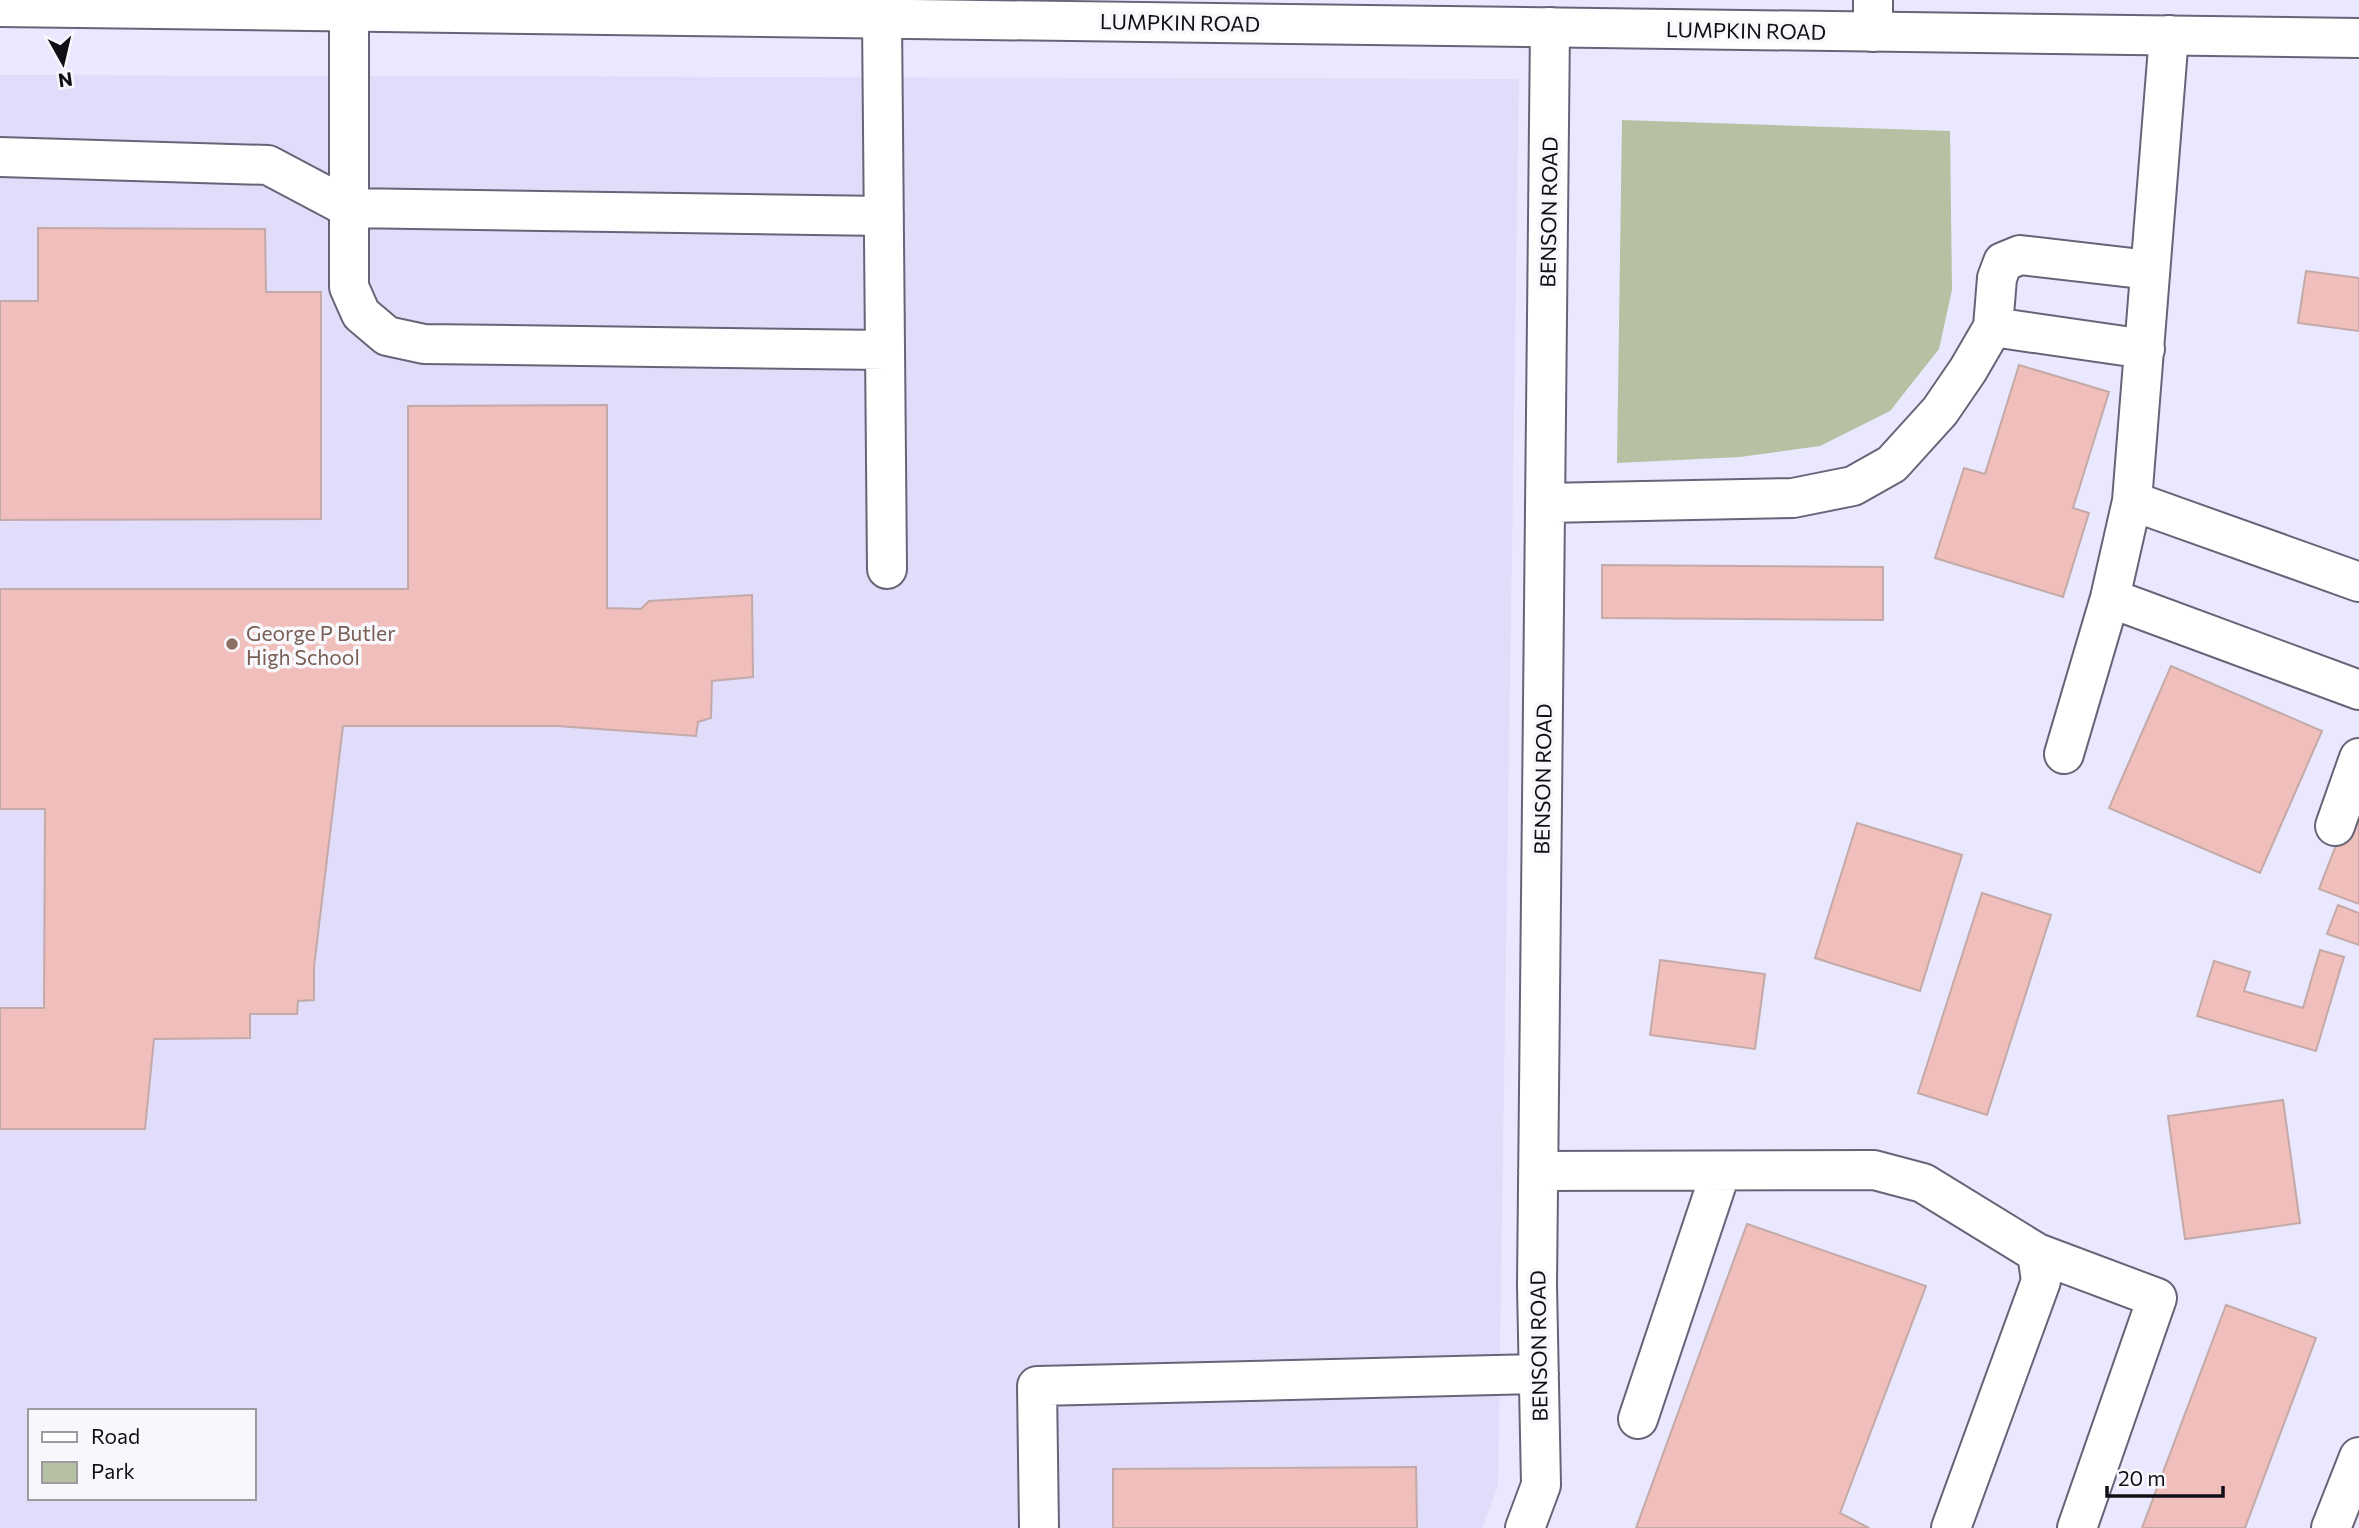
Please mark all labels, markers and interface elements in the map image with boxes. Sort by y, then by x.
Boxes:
street label: LUMPKIN ROAD [1100,8,1260,36]
street label: LUMPKIN ROAD [1666,16,1826,44]
north arrow [28,28,98,98]
text: N [57,68,74,93]
street label: BENSON ROAD [1534,136,1562,288]
place label: George P Butler High School [246,620,396,669]
marker: George P Butler High School [224,636,240,652]
street label: BENSON ROAD [1528,703,1556,855]
street label: BENSON ROAD [1524,1270,1552,1422]
legend [28,1409,256,1500]
text: Road [91,1423,140,1448]
scale bar [2107,1454,2222,1498]
text: Park [91,1458,135,1483]
text: 20 m [2118,1465,2166,1490]

